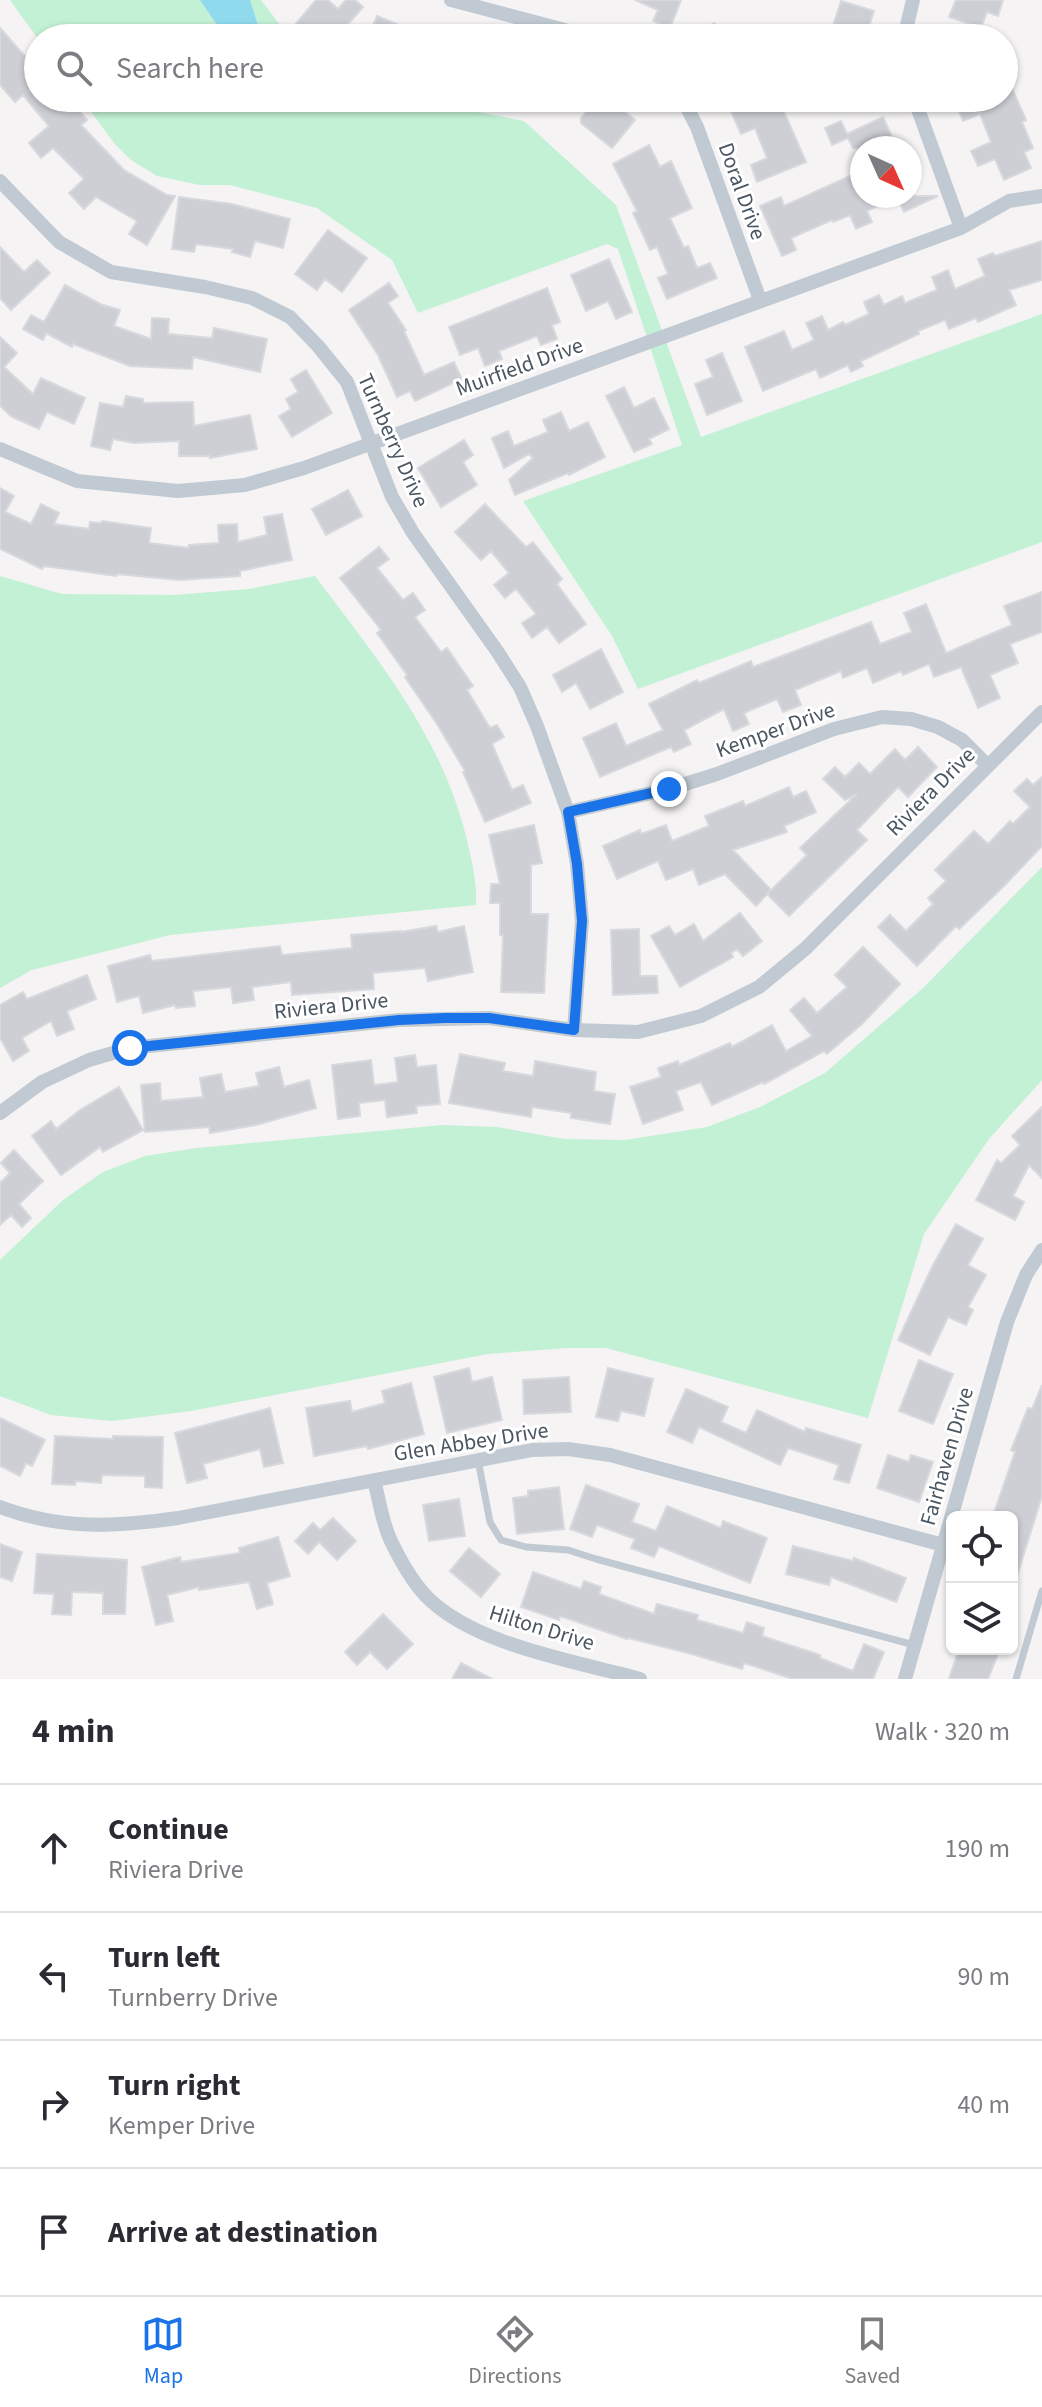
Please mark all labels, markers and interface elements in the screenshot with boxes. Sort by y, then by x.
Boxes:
search box [24,24,1018,112]
icon: search [52,46,96,90]
text: Search here [116,47,264,90]
north arrow [850,136,922,208]
street label: Doral Drive [710,138,774,245]
street label: Muirfield Drive [451,329,588,405]
street label: Turnberry Drive [349,368,437,513]
street label: Kemper Drive [711,694,839,766]
street label: Riviera Drive [879,740,983,844]
route end [651,771,687,807]
street label: Riviera Drive [272,984,390,1028]
route start [112,1030,148,1066]
street label: Fairhaven Drive [912,1383,982,1529]
street label: Glen Abbey Drive [392,1414,551,1470]
map controls [946,1511,1018,1655]
button: locate [946,1511,1018,1583]
button: layers [946,1583,1018,1655]
street label: Hilton Drive [485,1597,598,1659]
text: 4 min [32,1707,115,1756]
text: Walk · 320 m [875,1713,1010,1750]
text: Continue [108,1808,229,1851]
icon: ahead [32,1826,76,1870]
text: 190 m [944,1830,1010,1867]
text: Riviera Drive [108,1851,244,1888]
text: Turn left [108,1936,220,1979]
icon: left [32,1954,76,1998]
text: 90 m [957,1958,1010,1995]
text: Turnberry Drive [108,1979,278,2016]
text: Turn right [108,2064,240,2107]
icon: right [32,2082,76,2126]
text: 40 m [957,2086,1010,2123]
text: Kemper Drive [108,2107,255,2144]
icon: arrive [32,2210,76,2254]
text: Arrive at destination [108,2211,378,2254]
tab: Map [141,2312,185,2392]
tab: Directions [468,2312,561,2392]
tab: Saved [844,2312,901,2392]

